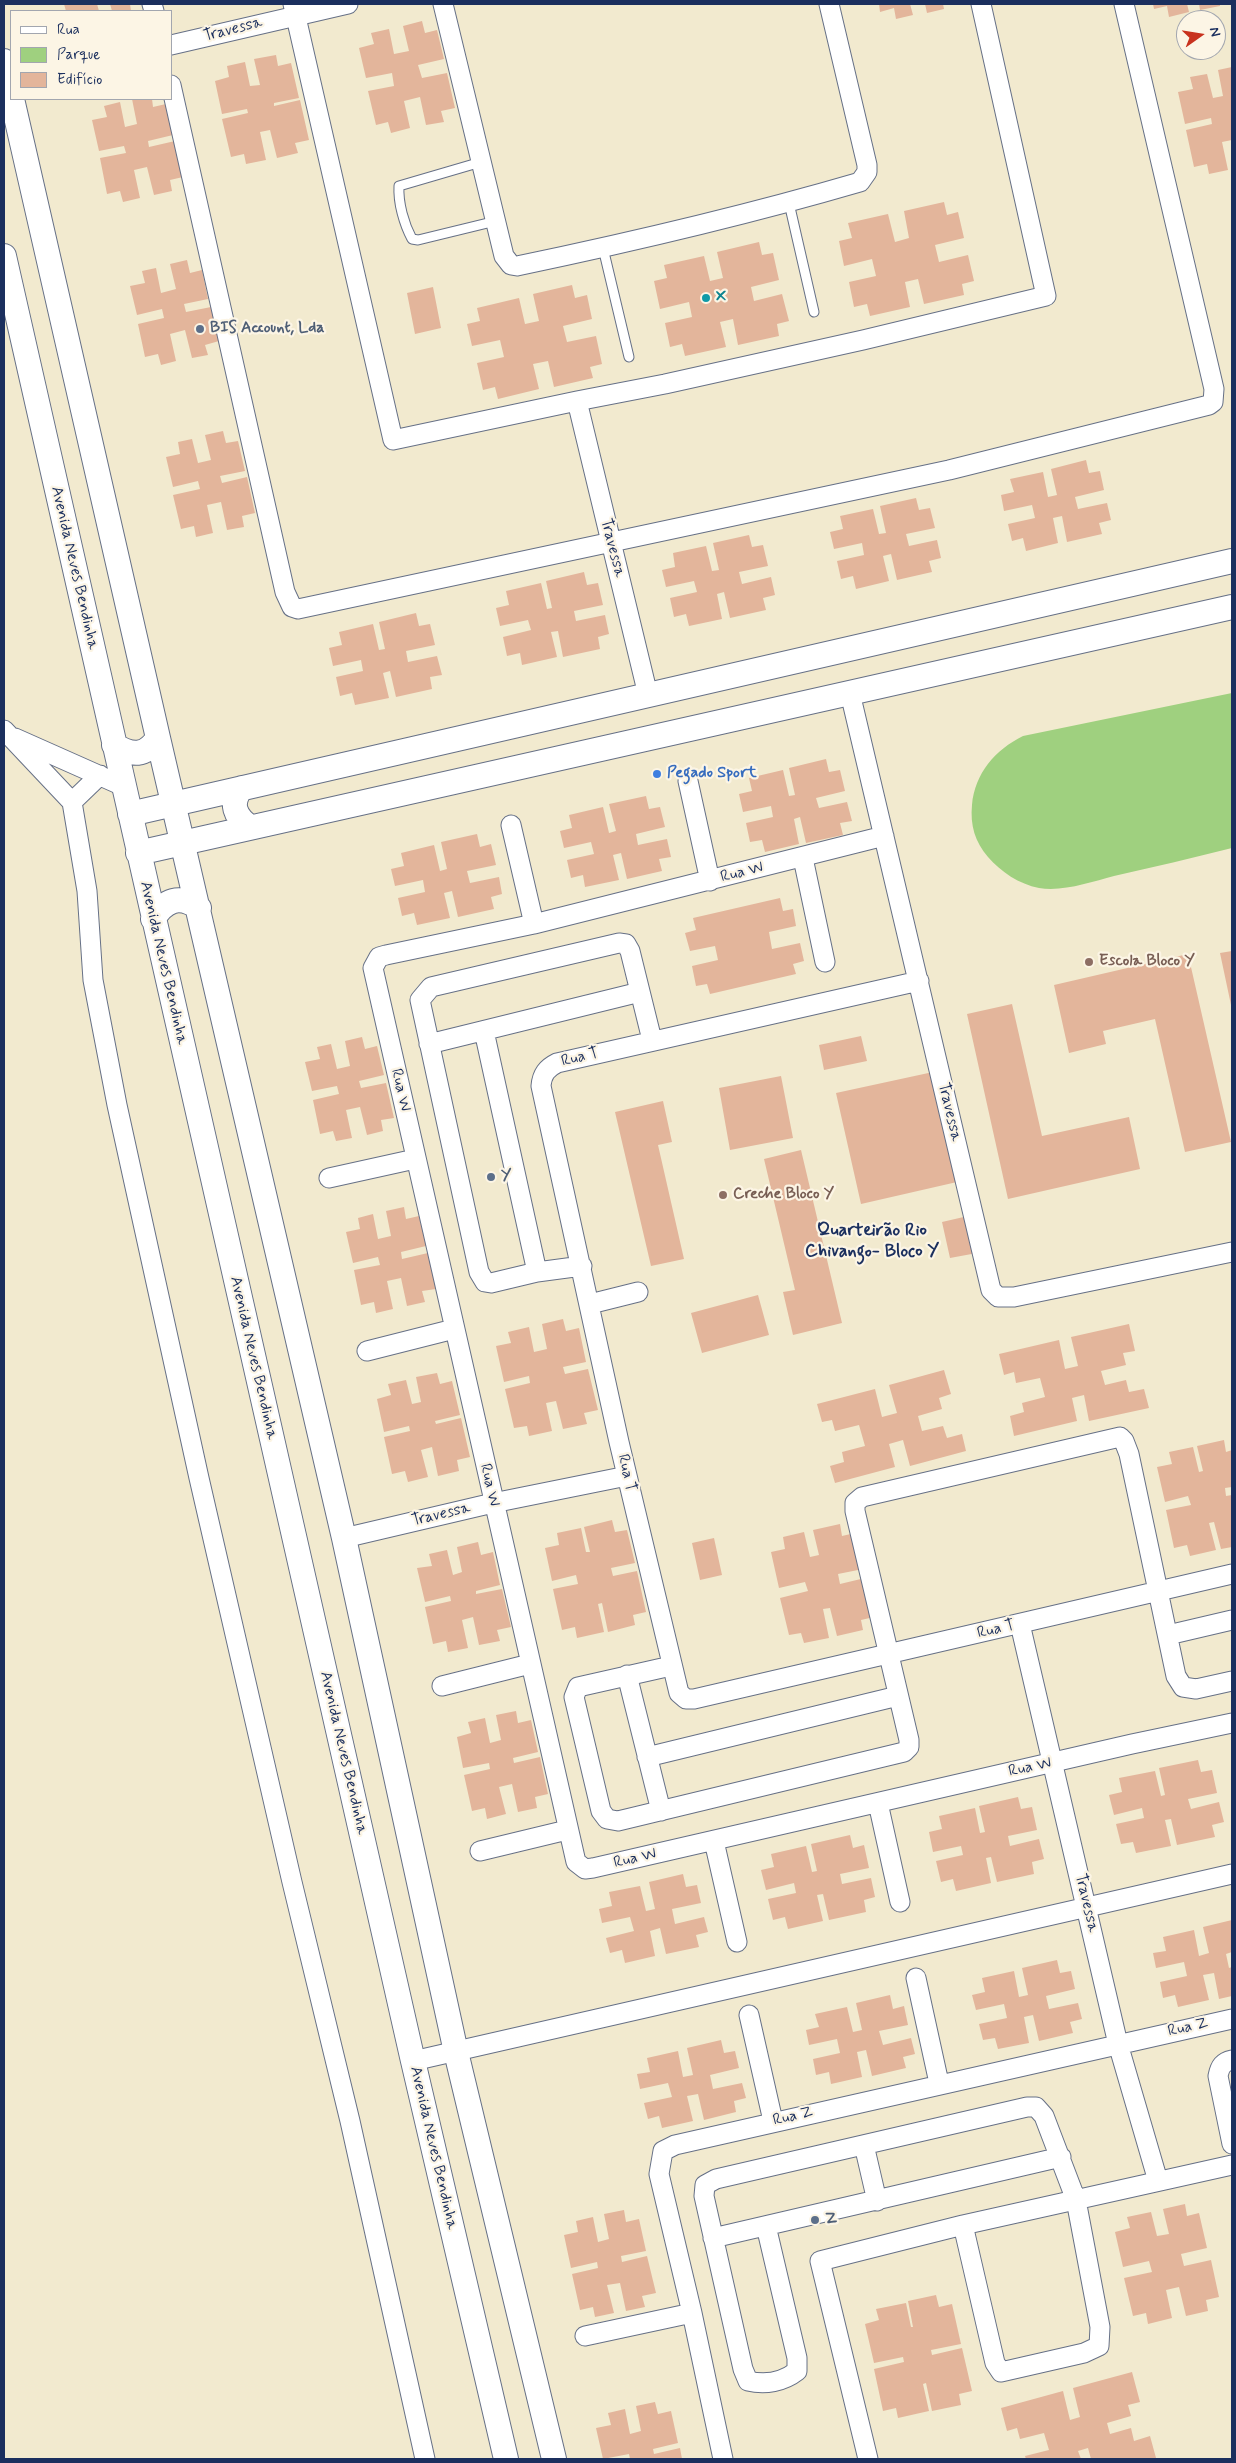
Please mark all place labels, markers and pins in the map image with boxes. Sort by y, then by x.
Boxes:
place label: X [716,288,726,308]
marker: X [700,292,712,304]
place label: BIS Account, Lda [210,319,324,339]
marker: BIS Account, Lda [194,323,206,335]
place label: Pegado Sport [667,764,757,784]
marker: Pegado Sport [651,768,663,780]
place label: Escola Bloco Y [1099,952,1195,972]
marker: Escola Bloco Y [1083,956,1095,968]
place label: Y [501,1167,511,1187]
marker: Y [485,1171,497,1183]
place label: Creche Bloco Y [733,1185,834,1205]
marker: Creche Bloco Y [717,1189,729,1201]
place label: Z [825,2210,837,2230]
marker: Z [809,2214,821,2226]

